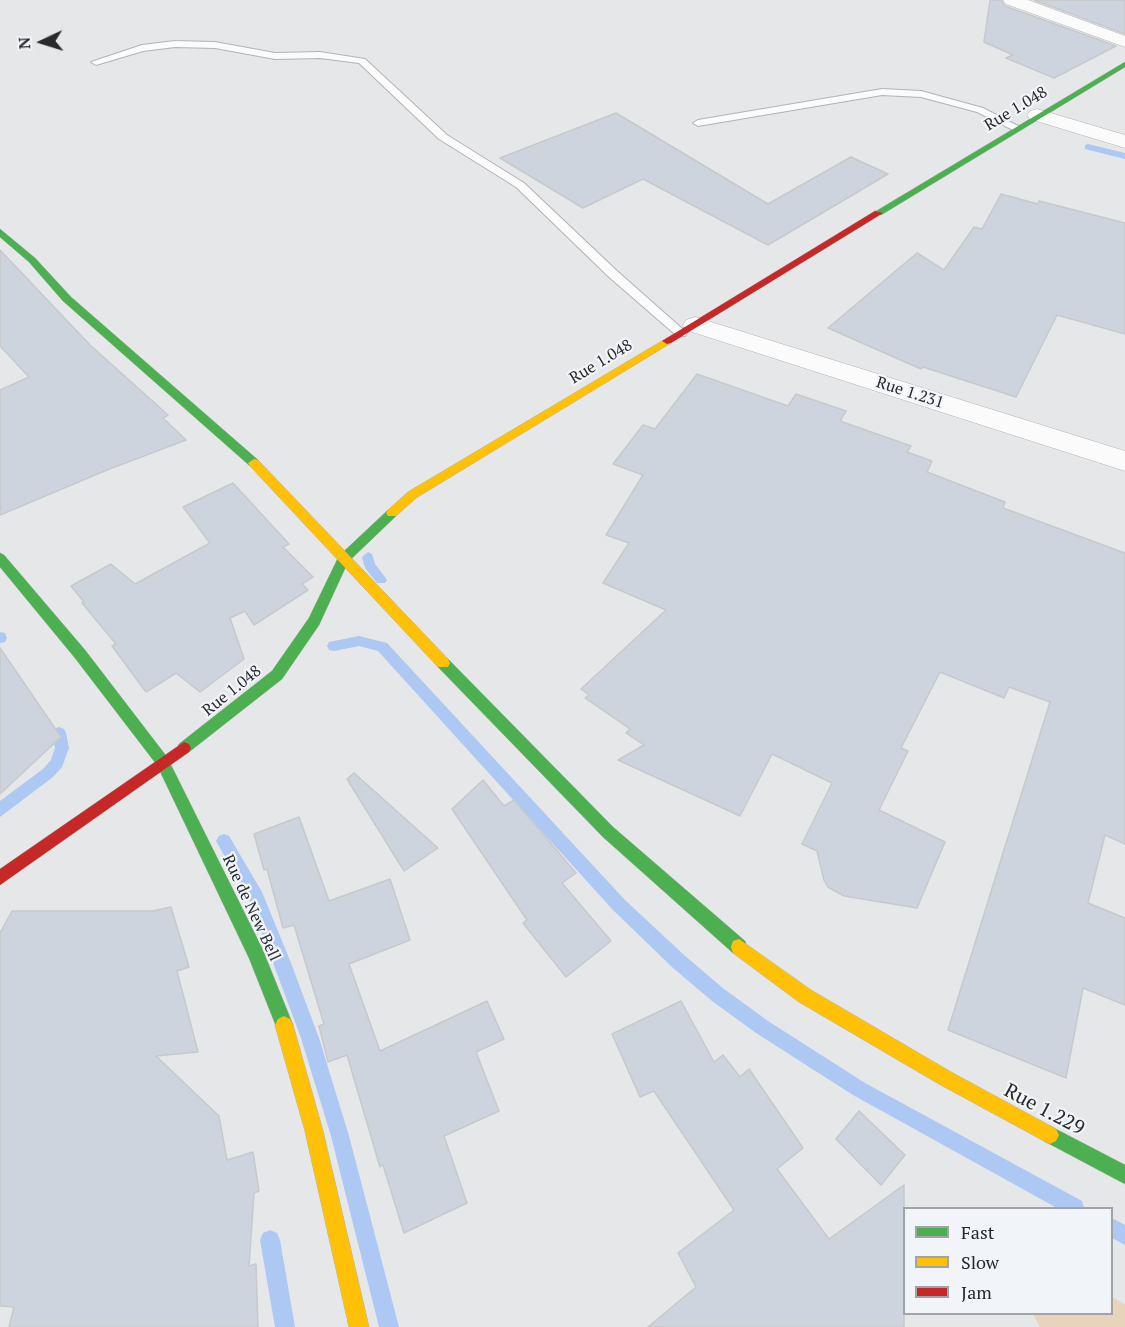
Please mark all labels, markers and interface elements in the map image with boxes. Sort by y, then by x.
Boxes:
north arrow [12,12,72,72]
text: N [13,36,35,50]
street label: Rue 1.048 [981,83,1051,135]
street label: Rue 1.048 [566,336,636,388]
street label: Rue 1.231 [874,373,946,413]
street label: Rue 1.048 [199,662,265,720]
street label: Rue de New Bell [218,852,284,964]
street label: Rue 1.229 [1000,1079,1088,1141]
legend [903,1207,1113,1315]
text: Fast [961,1220,994,1244]
text: Slow [961,1250,999,1274]
text: Jam [961,1280,992,1304]

